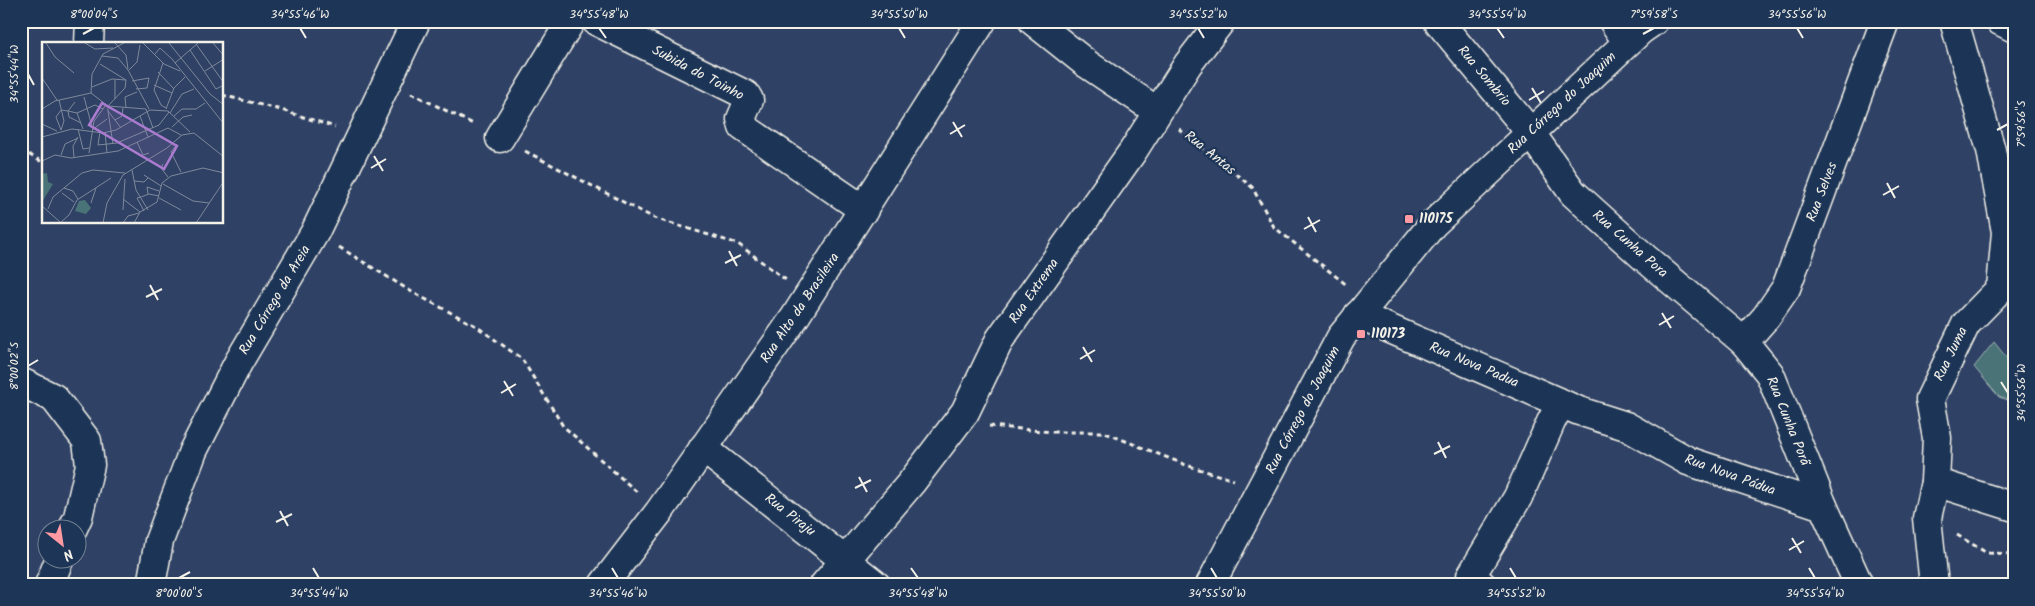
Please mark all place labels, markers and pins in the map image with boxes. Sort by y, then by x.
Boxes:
place label: 110175 [1419,208,1454,230]
marker: 110175 [1403,213,1415,225]
place label: 110173 [1371,323,1405,345]
marker: 110173 [1355,328,1367,340]

